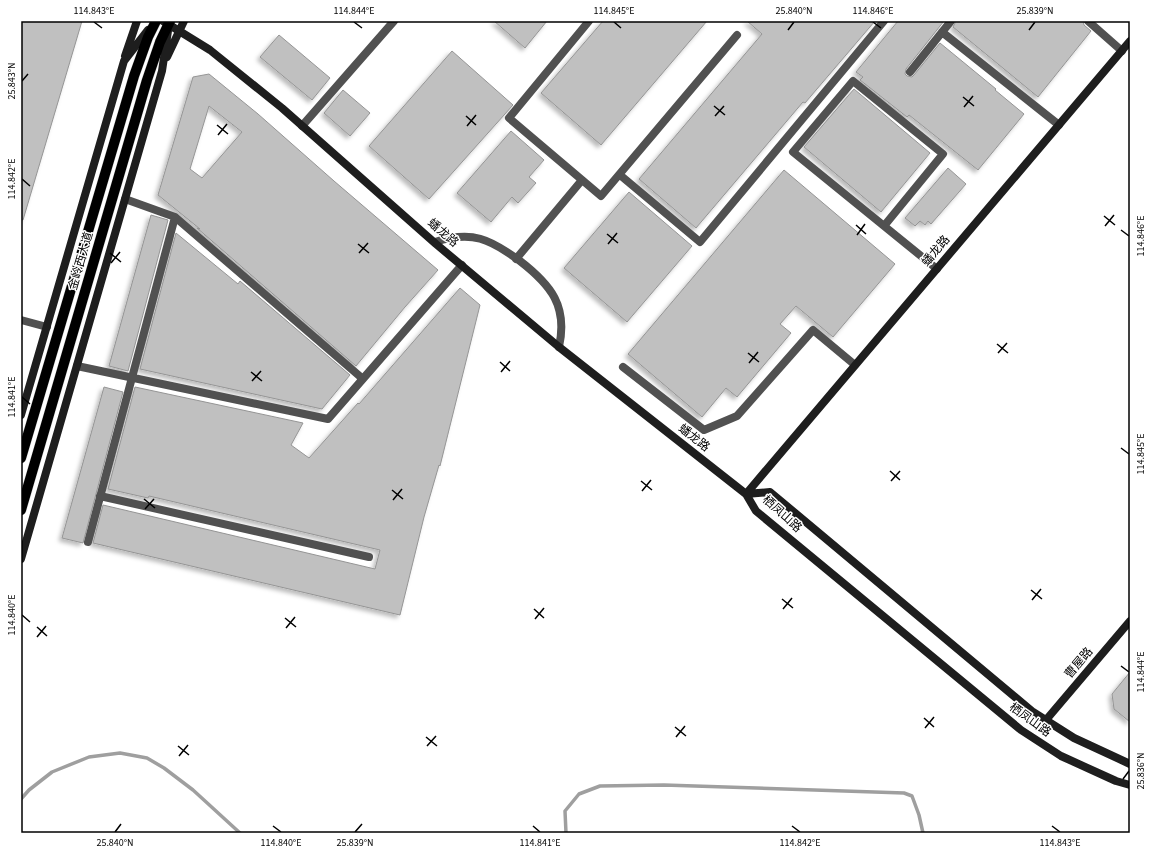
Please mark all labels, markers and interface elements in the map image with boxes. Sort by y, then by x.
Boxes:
text: 114.843°E [74,4,114,18]
text: 114.844°E [334,4,374,18]
text: 114.845°E [594,4,634,18]
text: 25.840°N [775,4,813,18]
text: 114.846°E [853,4,893,18]
text: 25.839°N [1016,4,1054,18]
text: 25.843°N [5,62,19,100]
text: 114.842°E [5,159,19,199]
street label: 蟠龙路 [424,215,462,251]
text: 114.846°E [1134,216,1148,256]
street label: 金岭西大道 [65,230,97,292]
street label: 蟠龙路 [918,232,954,270]
text: 114.841°E [5,377,19,417]
street label: 蟠龙路 [675,420,713,456]
text: 114.845°E [1134,434,1148,474]
street label: 栖凤山路 [758,492,806,536]
text: 114.840°E [5,595,19,635]
street label: 曹屋路 [1061,644,1097,682]
text: 114.844°E [1134,652,1148,692]
street label: 栖凤山路 [1006,699,1054,741]
text: 25.836°N [1134,752,1148,790]
text: 25.840°N [96,836,134,850]
text: 114.840°E [261,836,301,850]
text: 25.839°N [336,836,374,850]
text: 114.841°E [520,836,560,850]
text: 114.842°E [780,836,820,850]
text: 114.843°E [1040,836,1080,850]

